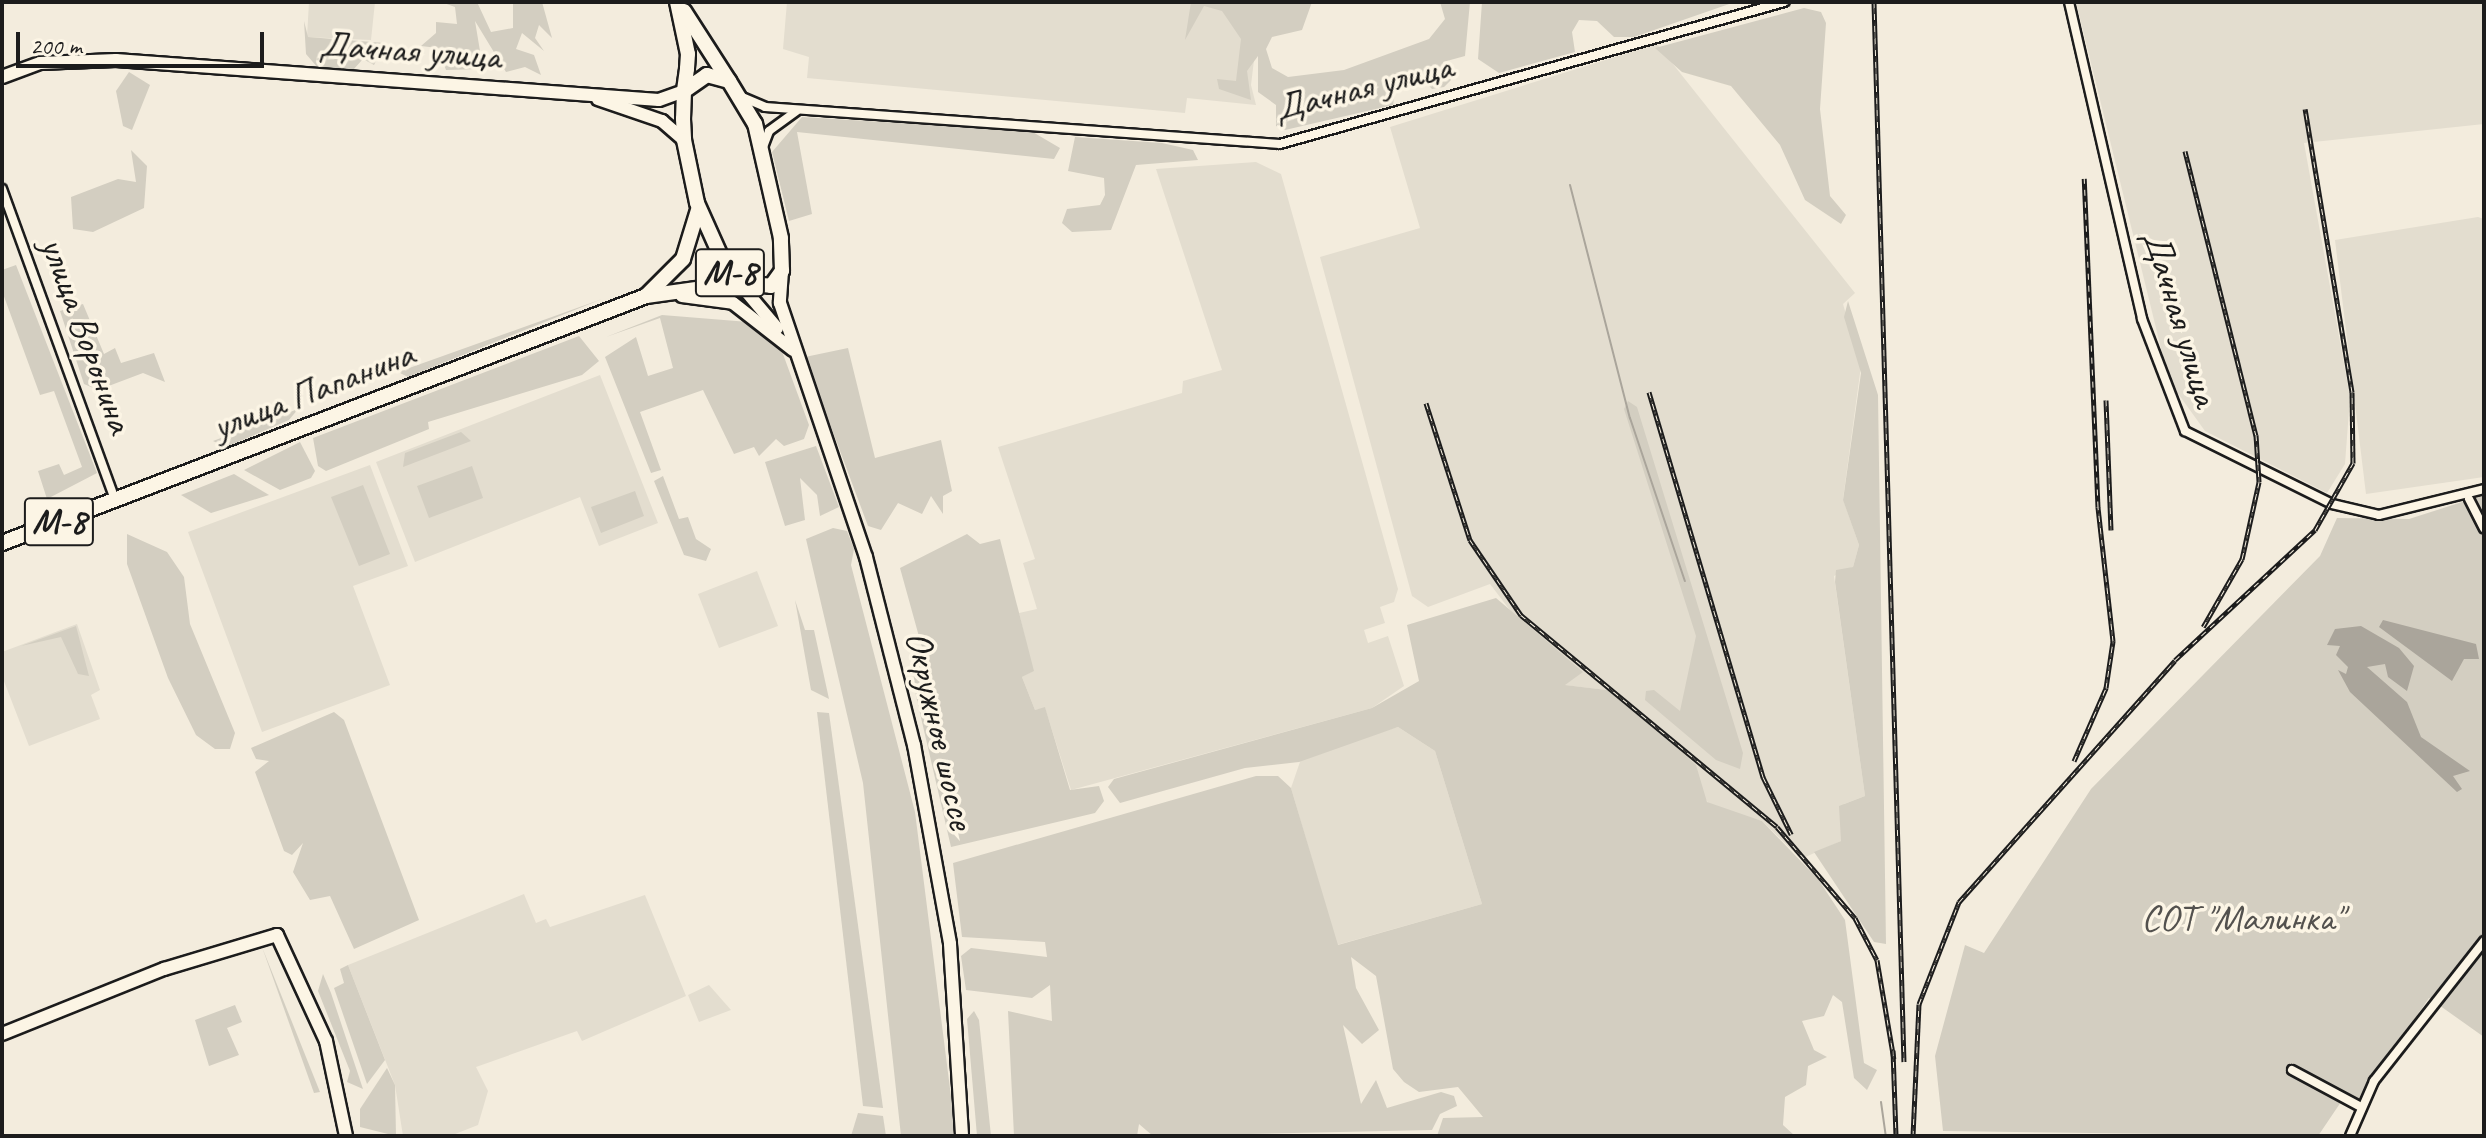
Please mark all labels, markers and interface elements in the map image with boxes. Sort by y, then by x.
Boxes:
scale bar [20,16,268,66]
street label: Дачная улица [318,21,502,79]
text: 200 m [30,31,82,61]
street label: Дачная улица [1269,43,1457,131]
street label: Дачная улица [2133,225,2229,411]
street label: улица Воронина [31,231,143,439]
road number: М-8 [694,241,766,305]
street label: улица Папанина [205,331,421,449]
road number: М-8 [23,490,95,554]
street label: Окружное шоссе [895,626,985,834]
park label: СОТ "Малинка" [2141,895,2343,941]

